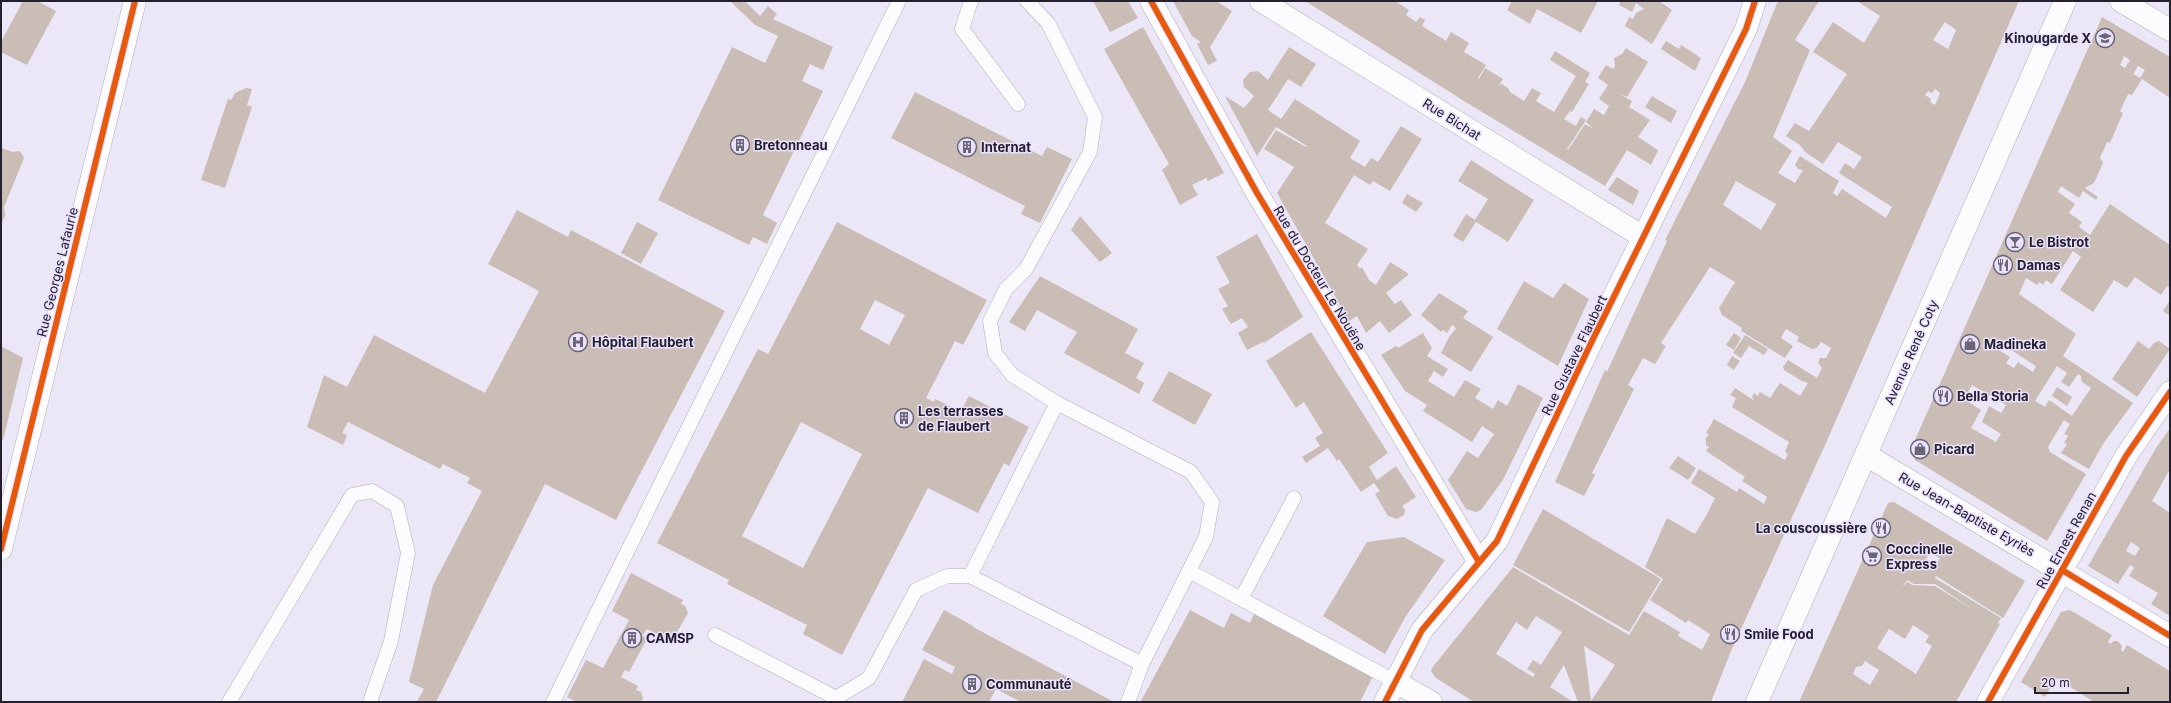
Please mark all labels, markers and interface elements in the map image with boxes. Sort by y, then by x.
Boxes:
school or university icon: Kinougarde X [2094,27,2116,49]
place label: Kinougarde X [2005,30,2091,46]
street label: Rue Bichat [1420,95,1484,143]
building icon: Bretonneau [729,134,751,156]
building icon: Internat [956,136,978,158]
place label: Bretonneau [754,137,828,153]
place label: Internat [981,139,1031,155]
street label: Rue du Docteur Le Nouëne [1270,203,1370,353]
street label: Rue Georges Lafaurie [33,205,81,339]
bar icon: Le Bistrot [2004,231,2026,253]
place label: Le Bistrot [2029,234,2089,250]
restaurant icon: Damas [1992,254,2014,276]
place label: Damas [2017,257,2061,273]
street label: Rue Gustave Flaubert [1538,292,1610,418]
street label: Avenue René Coty [1881,297,1941,407]
hospital icon: Hôpital Flaubert [567,331,589,353]
shop icon: Madineka [1959,333,1981,355]
place label: Hôpital Flaubert [592,334,694,350]
place label: Madineka [1984,336,2046,352]
restaurant icon: Bella Storia [1932,385,1954,407]
place label: Bella Storia [1957,388,2029,404]
place label: Les terrasses de Flaubert [918,403,1003,434]
building icon: Les terrasses de Flaubert [893,407,915,429]
shop icon: Picard [1909,438,1931,460]
place label: Picard [1934,441,1974,457]
street label: Rue Jean-Baptiste Eyriès [1896,468,2038,560]
street label: Rue Ernest Renan [2033,489,2099,591]
restaurant icon: La couscoussière [1870,517,1892,539]
place label: La couscoussière [1756,520,1867,536]
place label: Coccinelle Express [1886,541,1953,572]
supermarket icon: Coccinelle Express [1861,545,1883,567]
restaurant icon: Smile Food [1719,623,1741,645]
place label: Smile Food [1744,626,1814,642]
building icon: CAMSP [621,627,643,649]
place label: CAMSP [646,630,694,646]
scale bar [2035,669,2128,695]
building icon: Communauté [961,673,983,695]
text: 20 m [2041,675,2070,690]
place label: Communauté [986,676,1072,692]

